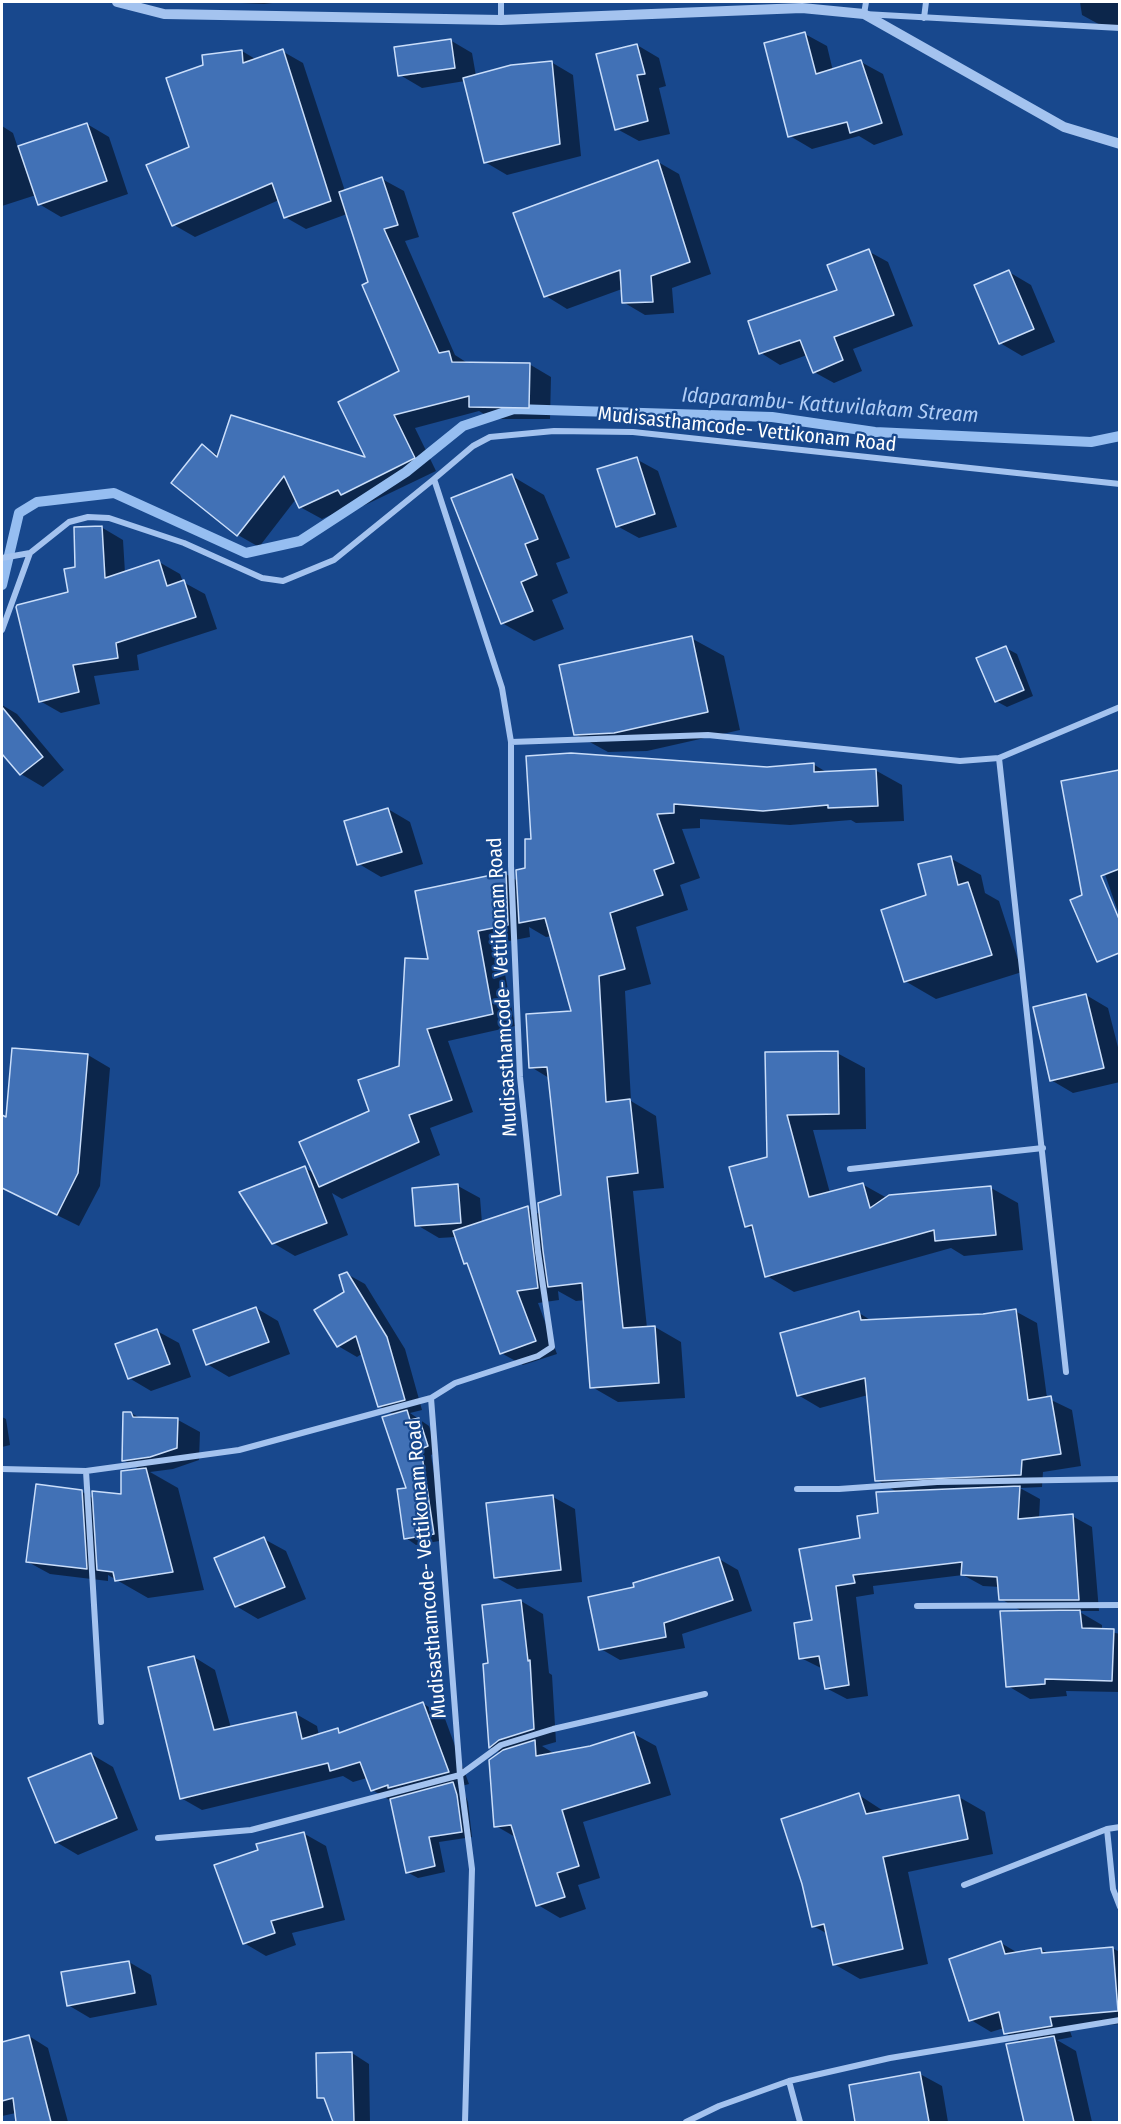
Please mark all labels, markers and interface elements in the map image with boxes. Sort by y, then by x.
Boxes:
water label: Idaparambu- Kattuvilakam Stream [681,383,979,429]
street label: Mudisasthamcode- Vettikonam Road [597,402,897,458]
street label: Mudisasthamcode- Vettikonam Road [483,837,523,1137]
street label: Mudisasthamcode- Vettikonam Road [402,1419,452,1719]

